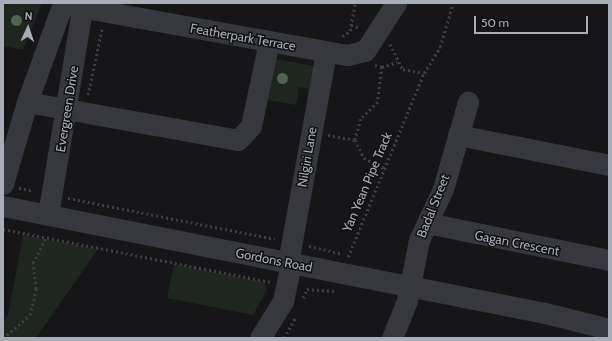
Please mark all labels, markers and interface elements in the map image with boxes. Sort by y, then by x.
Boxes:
north arrow [8,8,48,48]
scale bar [476,8,590,34]
text: N [24,9,33,23]
text: 50 m [481,15,509,30]
street label: Featherpark Terrace [189,20,297,54]
street label: Evergreen Drive [52,65,82,153]
street label: Nilgiri Lane [294,126,320,188]
street label: Yan Yean Pipe Track [339,130,395,234]
street label: Badal Street [413,172,453,240]
street label: Gagan Crescent [473,227,561,259]
street label: Gordons Road [234,245,314,275]

